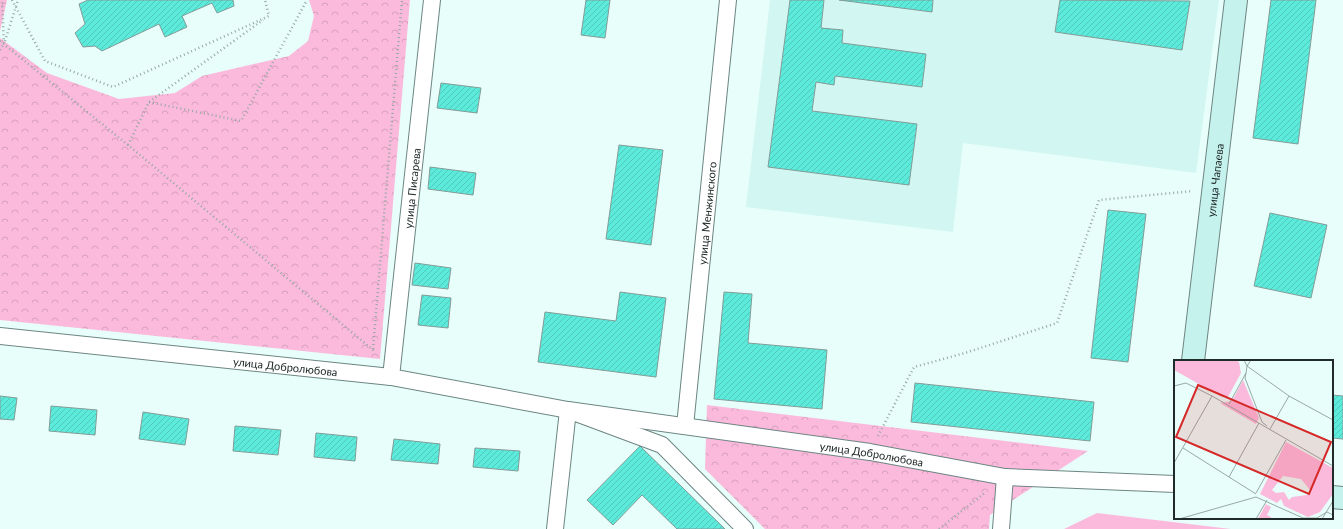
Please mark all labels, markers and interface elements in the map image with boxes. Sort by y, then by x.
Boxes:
street label: улица Чапаева [1204,143,1225,218]
street label: улица Писарева [401,147,422,229]
street label: улица Менжинского [695,161,718,265]
street label: улица Добролюбова [233,354,338,378]
inset map [1174,360,1333,519]
street label: улица Добролюбова [819,439,925,468]

